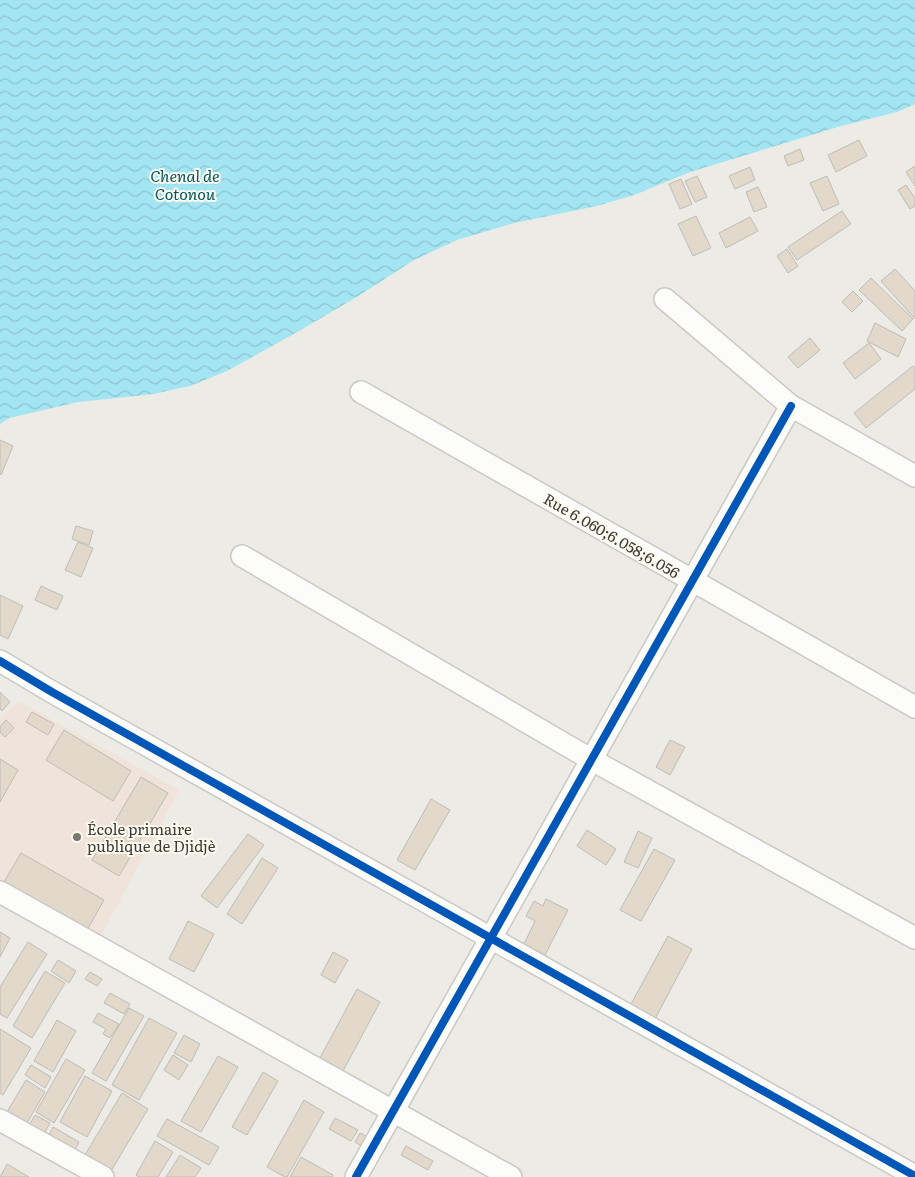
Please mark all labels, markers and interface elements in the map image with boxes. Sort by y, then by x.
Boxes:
water label: Chenal de Cotonou [150,163,220,205]
street label: Rue 6.060;6.058;6.056 [540,487,684,583]
place label: École primaire publique de Djidjè [87,817,216,857]
marker: École primaire publique de Djidjè [71,831,83,843]

